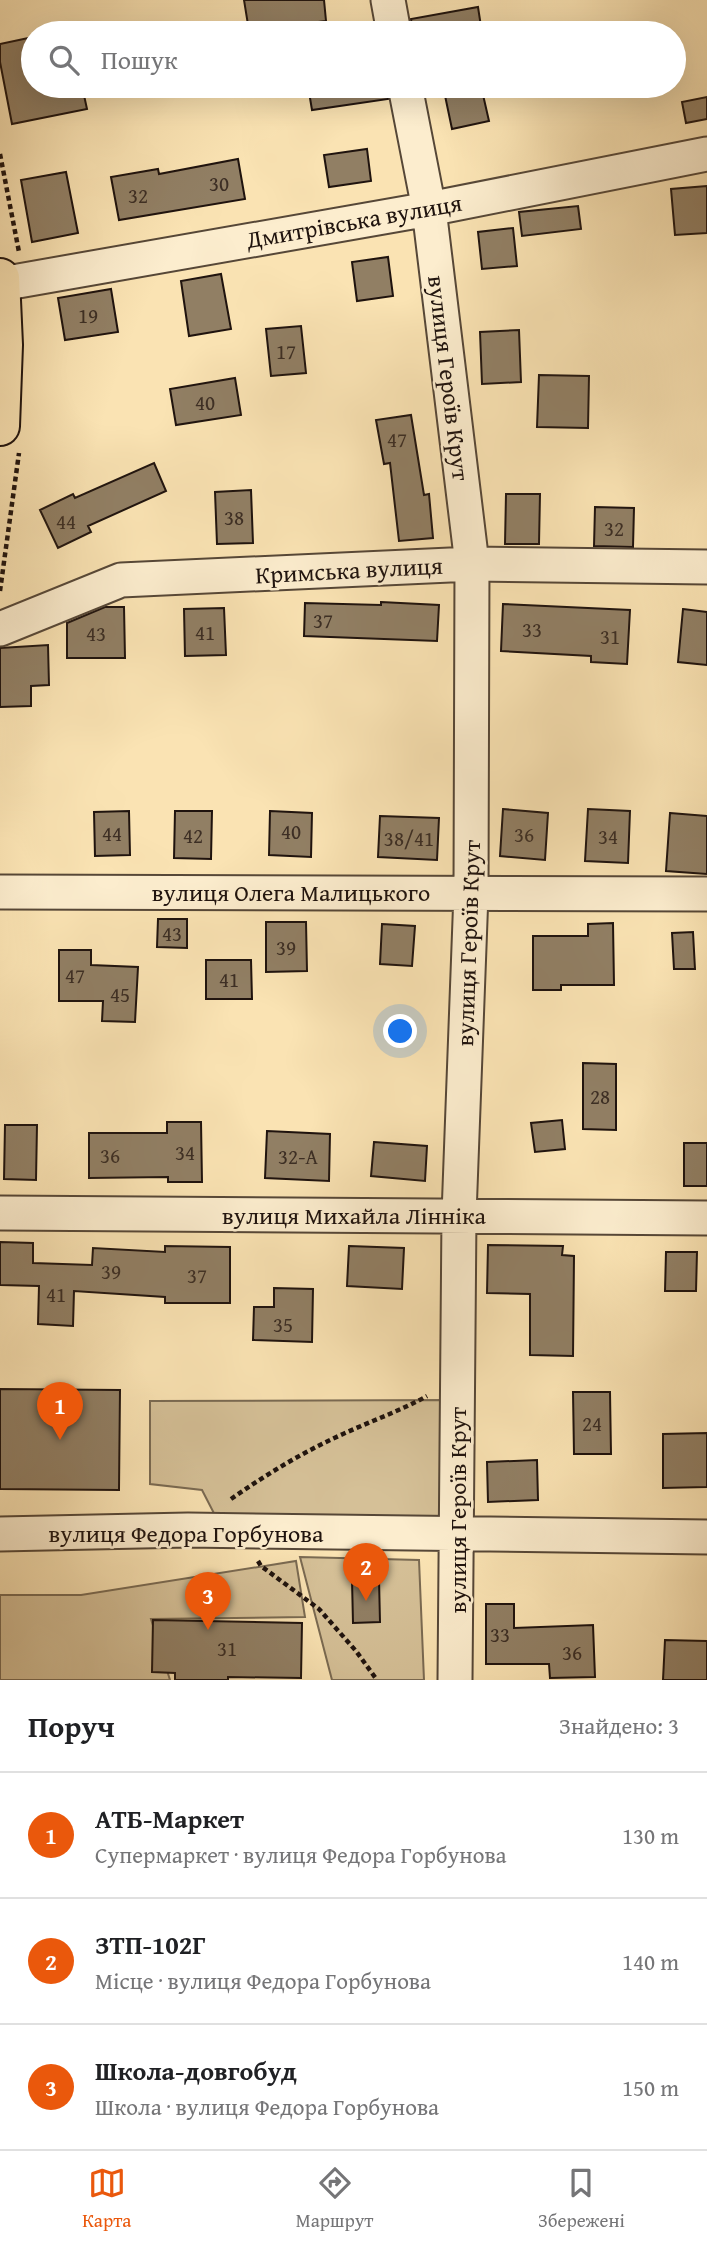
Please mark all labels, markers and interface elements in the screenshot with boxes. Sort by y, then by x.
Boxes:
search box [21,21,686,98]
text: Пошук [101,40,178,79]
icon: search [45,41,83,79]
house number: 30 [209,168,229,199]
house number: 32 [128,180,148,211]
street label: Дмитрівська вулиця [243,185,464,257]
street label: вулиця Героїв Крут [419,273,479,483]
house number: 19 [78,300,98,331]
house number: 17 [276,336,296,367]
house number: 40 [195,387,215,418]
house number: 47 [387,424,407,455]
house number: 38 [224,502,244,533]
house number: 44 [56,506,76,537]
house number: 32 [604,513,624,544]
street label: Кримська вулиця [254,548,444,592]
house number: 37 [313,605,333,636]
house number: 33 [522,614,542,645]
house number: 41 [195,617,215,648]
house number: 43 [86,618,106,649]
house number: 31 [600,621,620,652]
house number: 40 [281,816,301,847]
house number: 44 [102,818,122,849]
house number: 36 [514,819,534,850]
house number: 42 [183,820,203,851]
house number: 34 [598,821,618,852]
house number: 38/41 [384,823,434,854]
street label: вулиця Героїв Крут [447,839,489,1047]
street label: вулиця Олега Малицького [152,875,430,910]
house number: 43 [162,918,182,949]
house number: 39 [276,932,296,963]
house number: 47 [65,960,85,991]
house number: 41 [219,964,239,995]
house number: 45 [110,979,130,1010]
your location [383,1014,417,1048]
house number: 28 [590,1081,610,1112]
house number: 34 [175,1137,195,1168]
house number: 36 [100,1140,120,1171]
house number: 32-А [278,1141,318,1172]
street label: вулиця Михайла Лінніка [222,1198,487,1233]
house number: 39 [101,1256,121,1287]
house number: 37 [187,1260,207,1291]
house number: 41 [46,1279,66,1310]
house number: 35 [273,1309,293,1340]
pin: 1 [37,1382,83,1440]
street label: вулиця Героїв Крут [440,1406,475,1613]
house number: 24 [582,1408,602,1439]
street label: вулиця Федора Горбунова [49,1516,324,1551]
pin: 2 [343,1543,389,1601]
pin: 3 [185,1572,231,1630]
house number: 33 [490,1619,510,1650]
house number: 31 [217,1633,237,1664]
house number: 36 [562,1637,582,1668]
text: Поруч [28,1704,115,1748]
text: Знайдено: 3 [559,1709,679,1742]
text: АТБ-Маркет [95,1799,244,1838]
text: 1 [45,1819,57,1852]
text: 130 m [622,1819,679,1852]
text: Супермаркет · вулиця Федора Горбунова [95,1838,507,1871]
text: ЗТП-102Г [95,1925,206,1964]
text: 2 [45,1945,57,1978]
text: 140 m [622,1945,679,1978]
text: Місце · вулиця Федора Горбунова [95,1964,431,1997]
text: Школа-довгобуд [95,2051,297,2090]
text: 3 [45,2071,57,2104]
text: 150 m [622,2071,679,2104]
text: Школа · вулиця Федора Горбунова [95,2090,439,2123]
tab: Карта [82,2164,131,2234]
tab: Маршрут [296,2164,374,2234]
tab: Збережені [538,2164,625,2234]

